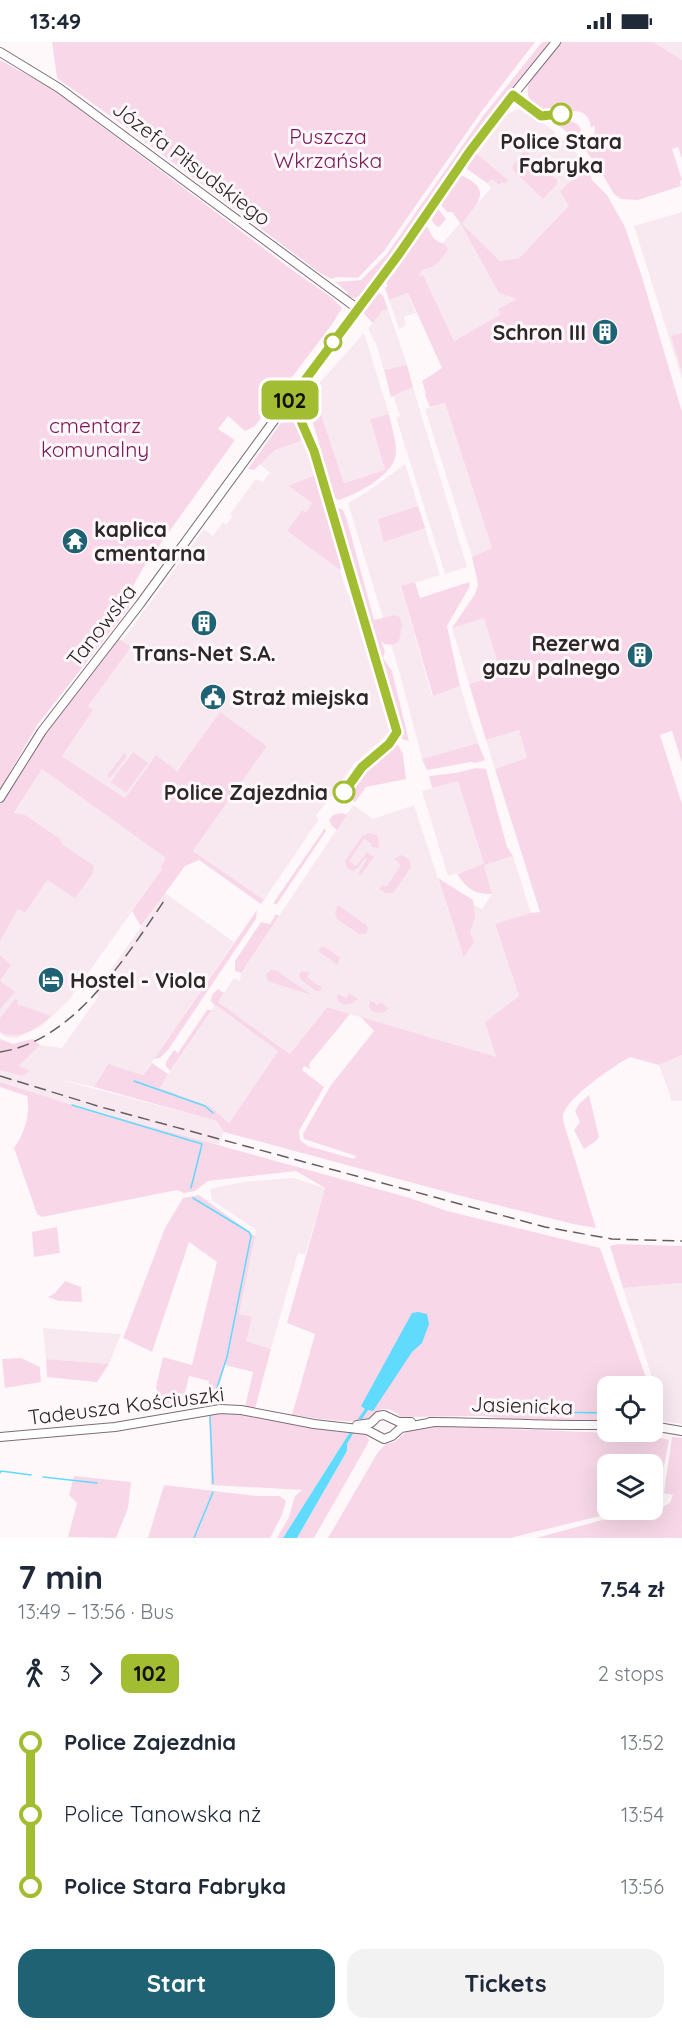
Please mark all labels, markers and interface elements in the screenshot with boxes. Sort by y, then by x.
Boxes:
text: 13:49 [30,7,81,35]
street label: Józefa Piłsudskiego [108,95,276,231]
marker: Police Stara Fabryka [550,103,572,125]
park label: Puszcza Wkrzańska [274,123,382,173]
place label: Police Stara Fabryka [500,128,622,178]
building icon: Schron III [590,317,620,347]
place label: Schron III [493,319,586,345]
unlabelled marker [324,333,342,351]
line badge: 102 [256,380,324,420]
text: 102 [273,387,307,413]
park label: cmentarz komunalny [41,412,149,462]
place label: kaplica cmentarna [94,516,206,566]
temple icon: kaplica cmentarna [60,526,90,556]
street label: Tanowska [61,579,141,671]
building icon: Trans-Net S.A. [189,608,219,638]
place label: Rezerwa gazu palnego [482,630,620,680]
place label: Trans-Net S.A. [132,640,276,666]
building icon: Rezerwa gazu palnego [625,640,655,670]
public building icon: Straż miejska [198,682,228,712]
place label: Straż miejska [232,684,369,710]
place label: Police Zajezdnia [164,779,328,805]
marker: Police Zajezdnia [333,781,355,803]
hotel icon: Hostel - Viola [36,965,66,995]
place label: Hostel - Viola [70,967,206,993]
map controls [597,1376,663,1520]
button: locate [597,1376,663,1442]
street label: Tadeusza Kościuszki [26,1380,226,1430]
street label: Jasienicka [470,1390,574,1420]
button: layers [597,1454,663,1520]
text: 7 min [18,1556,103,1597]
text: 7.54 zł [600,1575,664,1603]
text: 13:49 – 13:56 · Bus [18,1599,174,1624]
icon: walk [18,1657,51,1690]
icon: forward [79,1657,112,1690]
text: 102 [133,1660,167,1686]
text: 3 [60,1661,70,1686]
text: 2 stops [598,1661,664,1686]
text: Police Zajezdnia [64,1728,236,1756]
text: 13:52 [620,1730,664,1755]
text: Police Tanowska nż [64,1800,261,1828]
text: 13:54 [621,1802,664,1827]
text: Police Stara Fabryka [64,1872,286,1900]
text: 13:56 [621,1874,664,1899]
button: Start [18,1949,335,2018]
button: Tickets [347,1949,664,2018]

